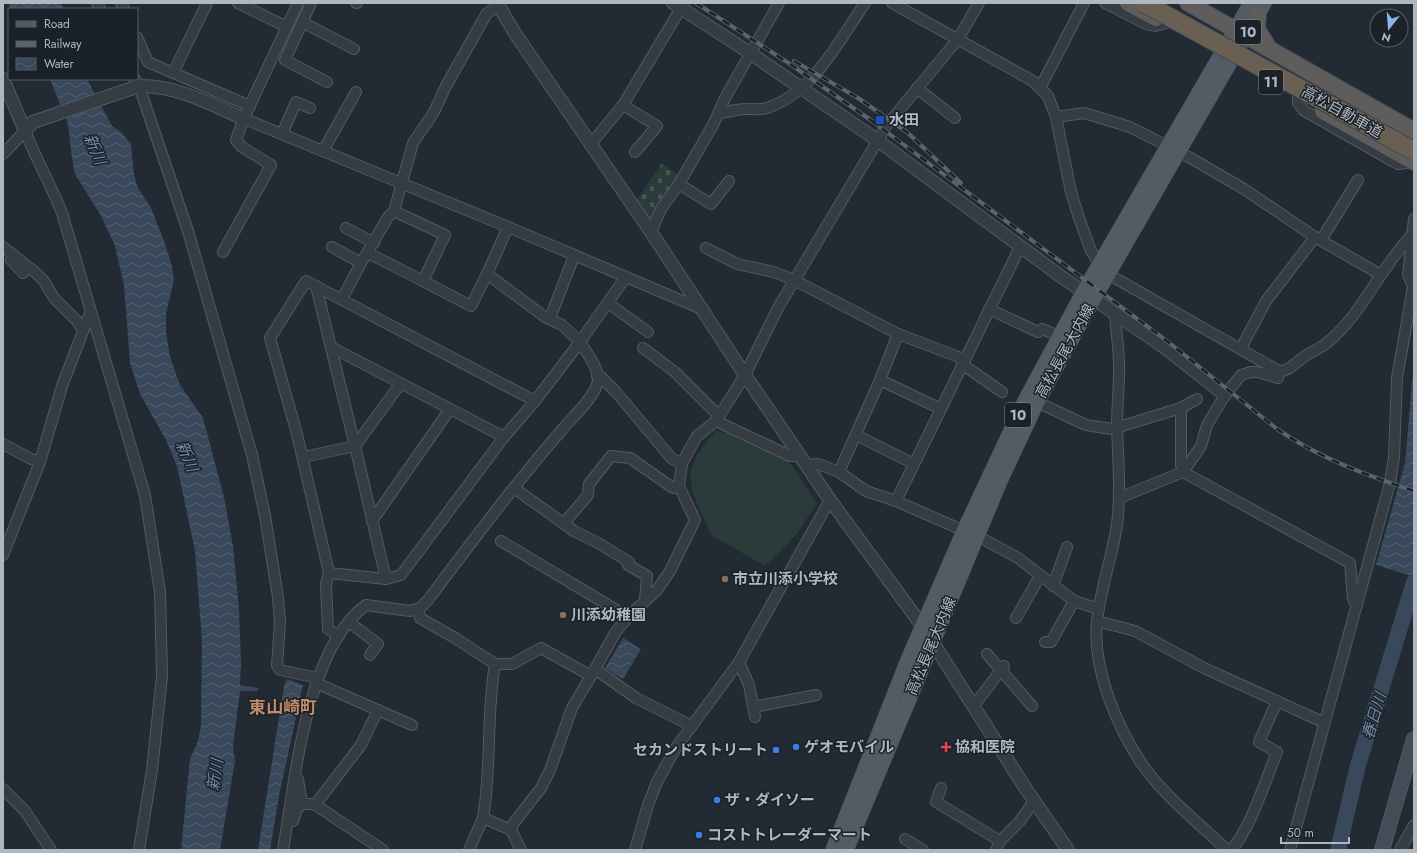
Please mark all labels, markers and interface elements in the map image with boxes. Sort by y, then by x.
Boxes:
legend [8,8,138,80]
north arrow [1369,8,1409,48]
text: Road [44,15,70,33]
road number: 10 [1235,20,1261,44]
text: N [1380,29,1393,46]
text: Railway [44,35,82,53]
text: Water [44,55,75,73]
road number: 11 [1259,70,1283,94]
street label: 高松自動車道 [1297,81,1387,143]
place label: 水田 [889,109,919,131]
marker: 水田 [874,114,886,126]
water label: 新川 [78,130,113,170]
street label: 高松長尾大内線 [1030,300,1100,402]
road number: 10 [1005,403,1031,427]
water label: 新川 [170,437,205,477]
place label: 市立川添小学校 [733,568,838,590]
marker: 市立川添小学校 [720,574,730,584]
street label: 高松長尾大内線 [900,593,962,699]
place label: 川添幼稚園 [571,604,646,626]
marker: 川添幼稚園 [558,610,568,620]
water label: 春日川 [1356,688,1393,742]
district label: 東山崎町 [249,695,317,719]
place label: ゲオモバイル [804,736,894,758]
place label: 協和医院 [955,736,1015,758]
place label: セカンドストリート [633,739,768,761]
marker: 協和医院 [940,741,952,753]
marker: ゲオモバイル [791,742,801,752]
marker: セカンドストリート [771,745,781,755]
water label: 新川 [201,756,229,792]
place label: ザ・ダイソー [725,789,815,811]
marker: ザ・ダイソー [712,795,722,805]
scale bar [1281,819,1349,845]
place label: コストトレーダーマート [707,824,872,846]
text: 50 m [1287,824,1314,842]
marker: コストトレーダーマート [694,830,704,840]

